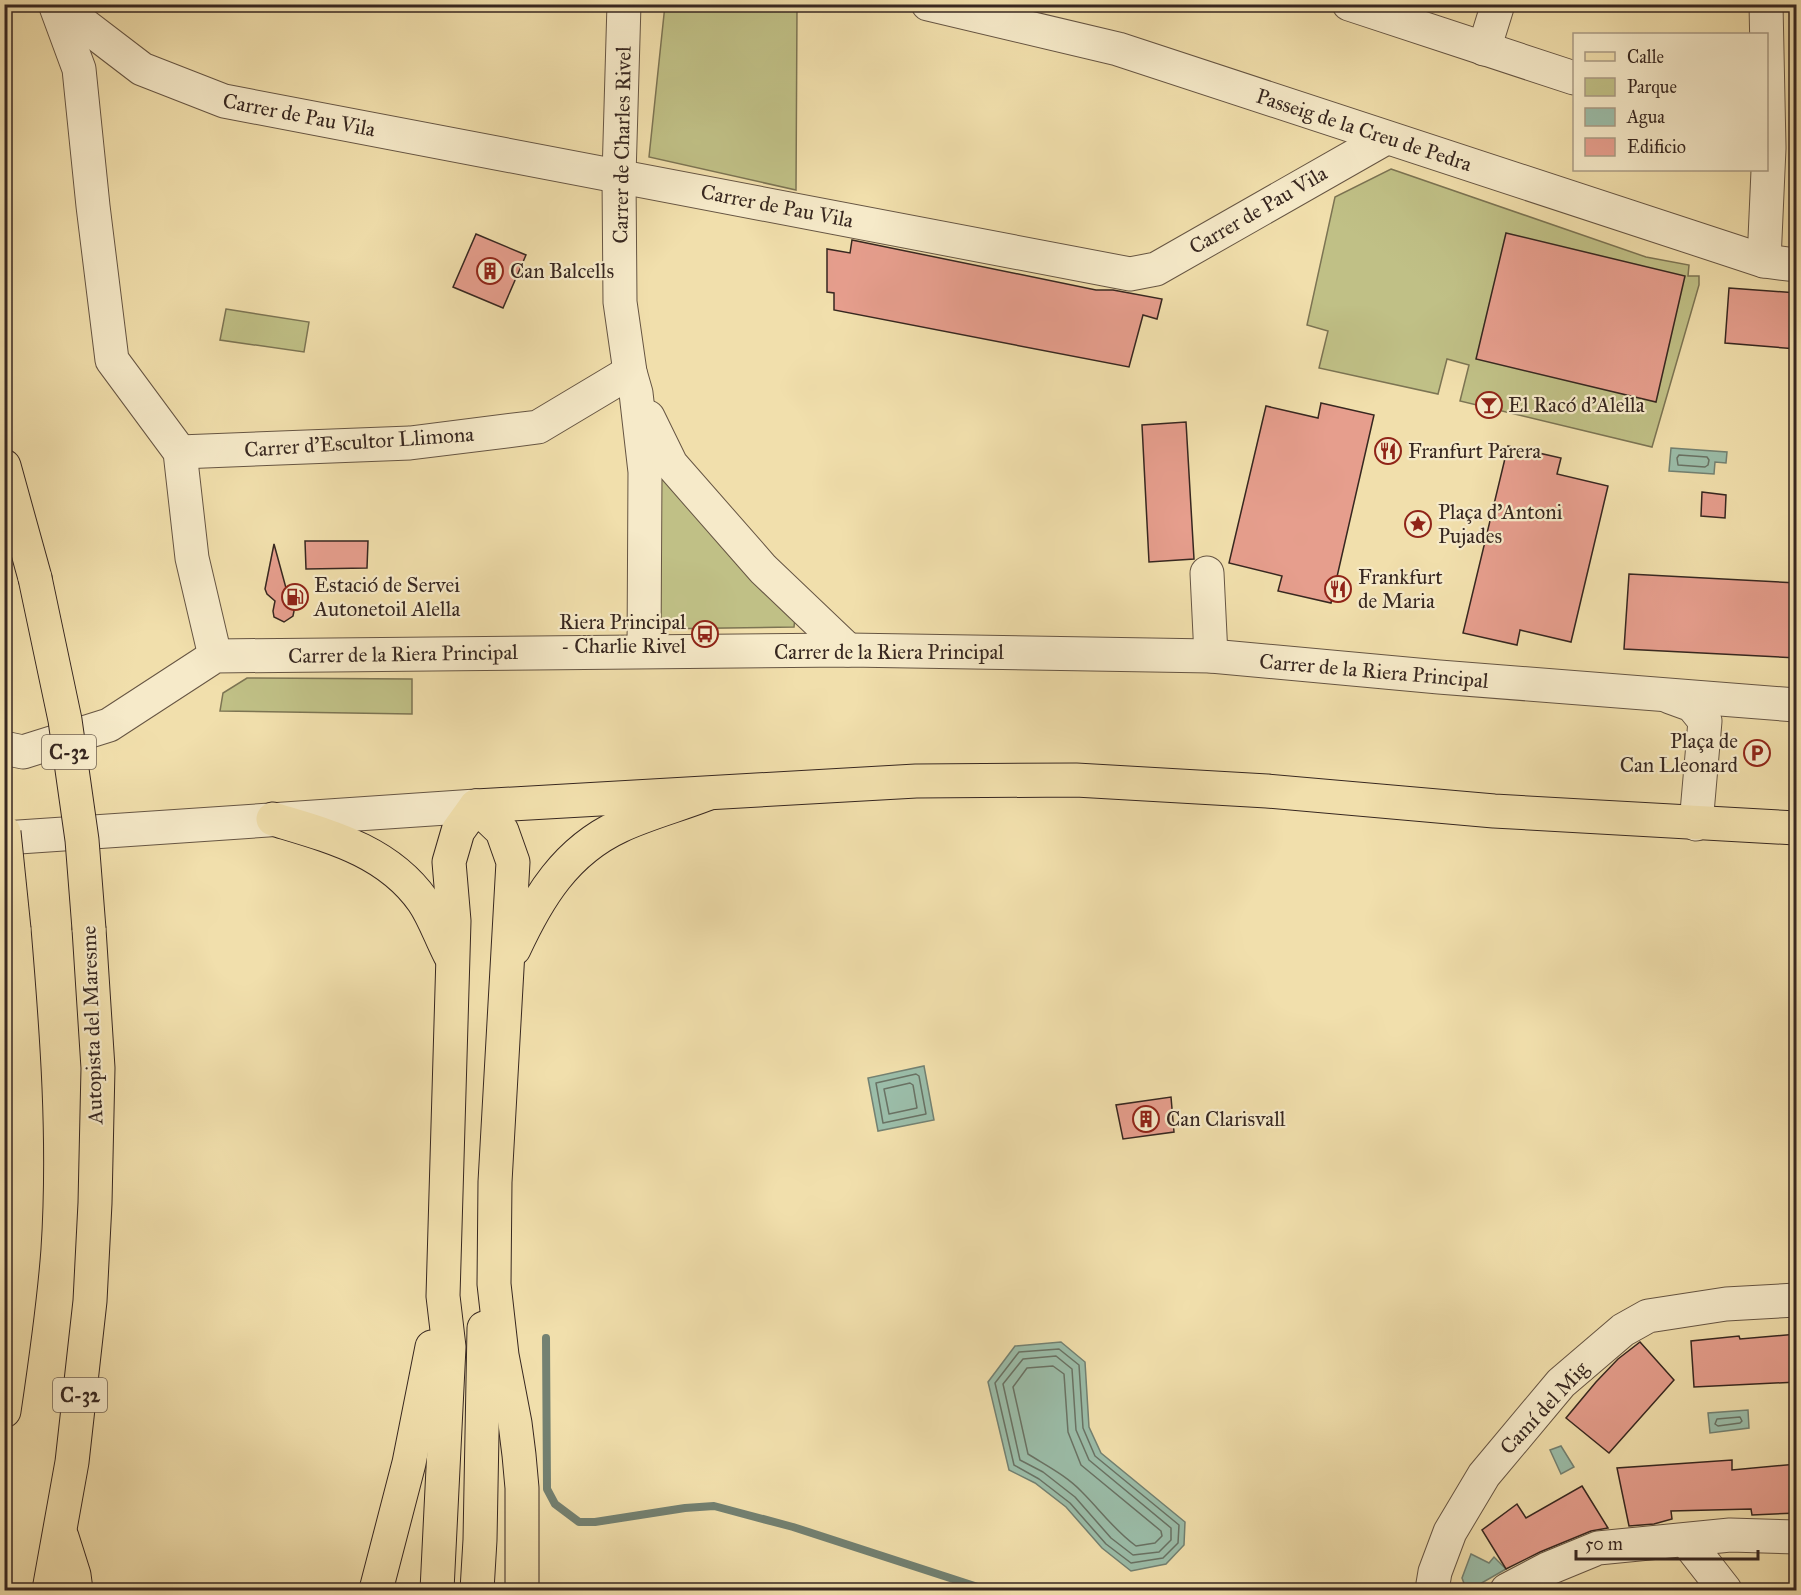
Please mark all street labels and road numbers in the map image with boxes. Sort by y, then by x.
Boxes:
street label: Carrer de Charles Rivel [607,46,637,244]
street label: Passeig de la Creu de Pedra [1253,83,1475,177]
street label: Carrer de Pau Vila [221,87,378,143]
street label: Carrer de Pau Vila [1184,160,1332,260]
street label: Carrer de Pau Vila [699,178,856,234]
street label: Carrer d'Escultor Llimona [243,421,475,463]
street label: Carrer de la Riera Principal [288,639,518,669]
street label: Carrer de la Riera Principal [774,639,1004,665]
street label: Carrer de la Riera Principal [1258,648,1490,694]
road number: C-32 [42,735,96,769]
street label: Autopista del Maresme [76,925,108,1126]
street label: Camí del Mig [1494,1356,1594,1460]
road number: C-32 [53,1378,107,1412]

